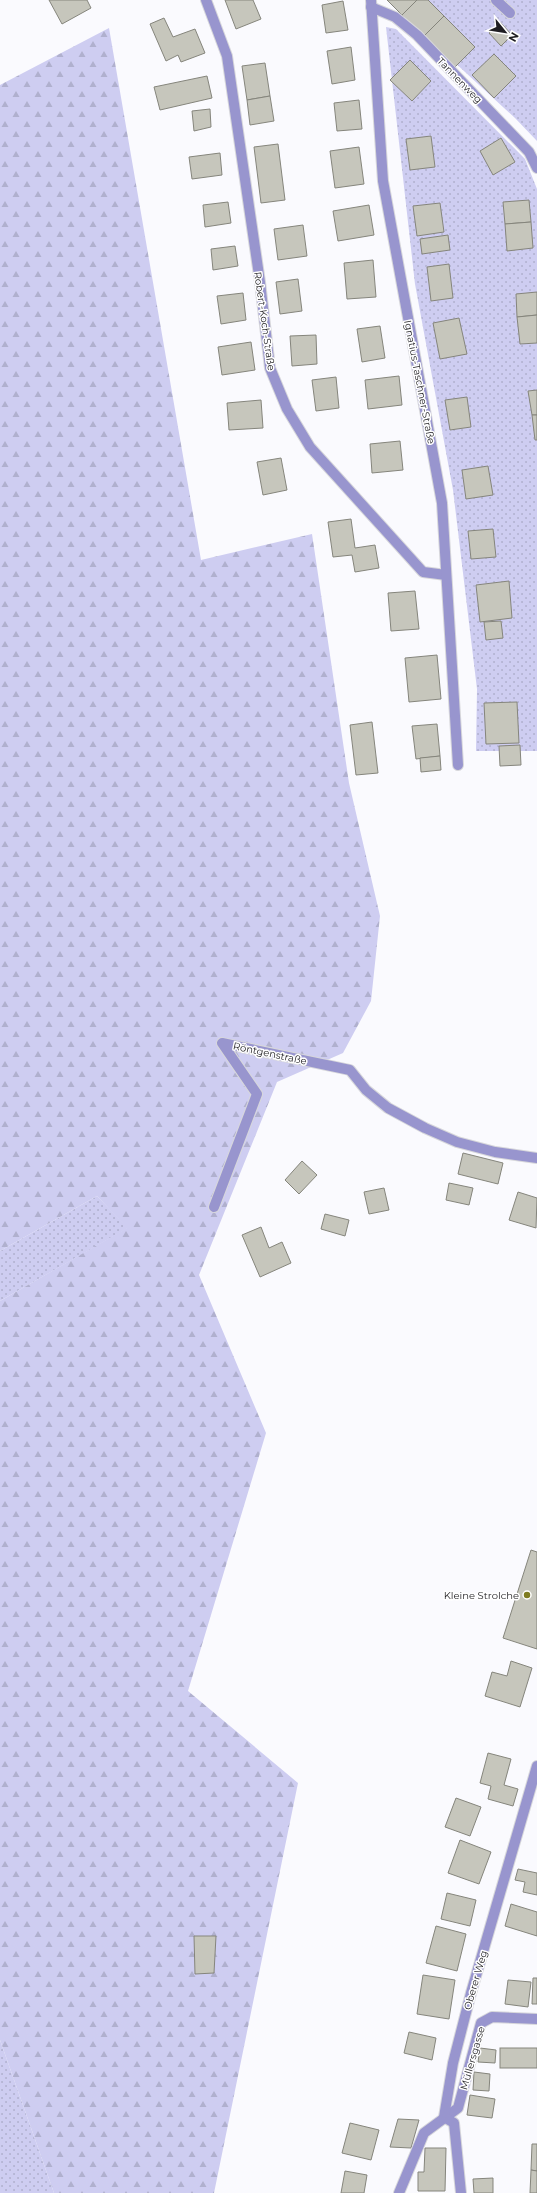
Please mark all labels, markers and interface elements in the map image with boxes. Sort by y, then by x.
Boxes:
north arrow [485,12,525,52]
text: N [505,30,522,44]
street label: Tannenweg [434,55,485,106]
street label: Robert-Koch-Straße [251,271,278,371]
street label: Ignatius-Taschner-Straße [401,319,438,445]
street label: Röntgenstraße [232,1039,308,1068]
place label: Kleine Strolche [444,1589,519,1602]
marker: Kleine Strolche [522,1590,532,1600]
street label: Oberer Weg [461,1949,490,2011]
street label: Müllersgasse [457,2025,488,2091]

